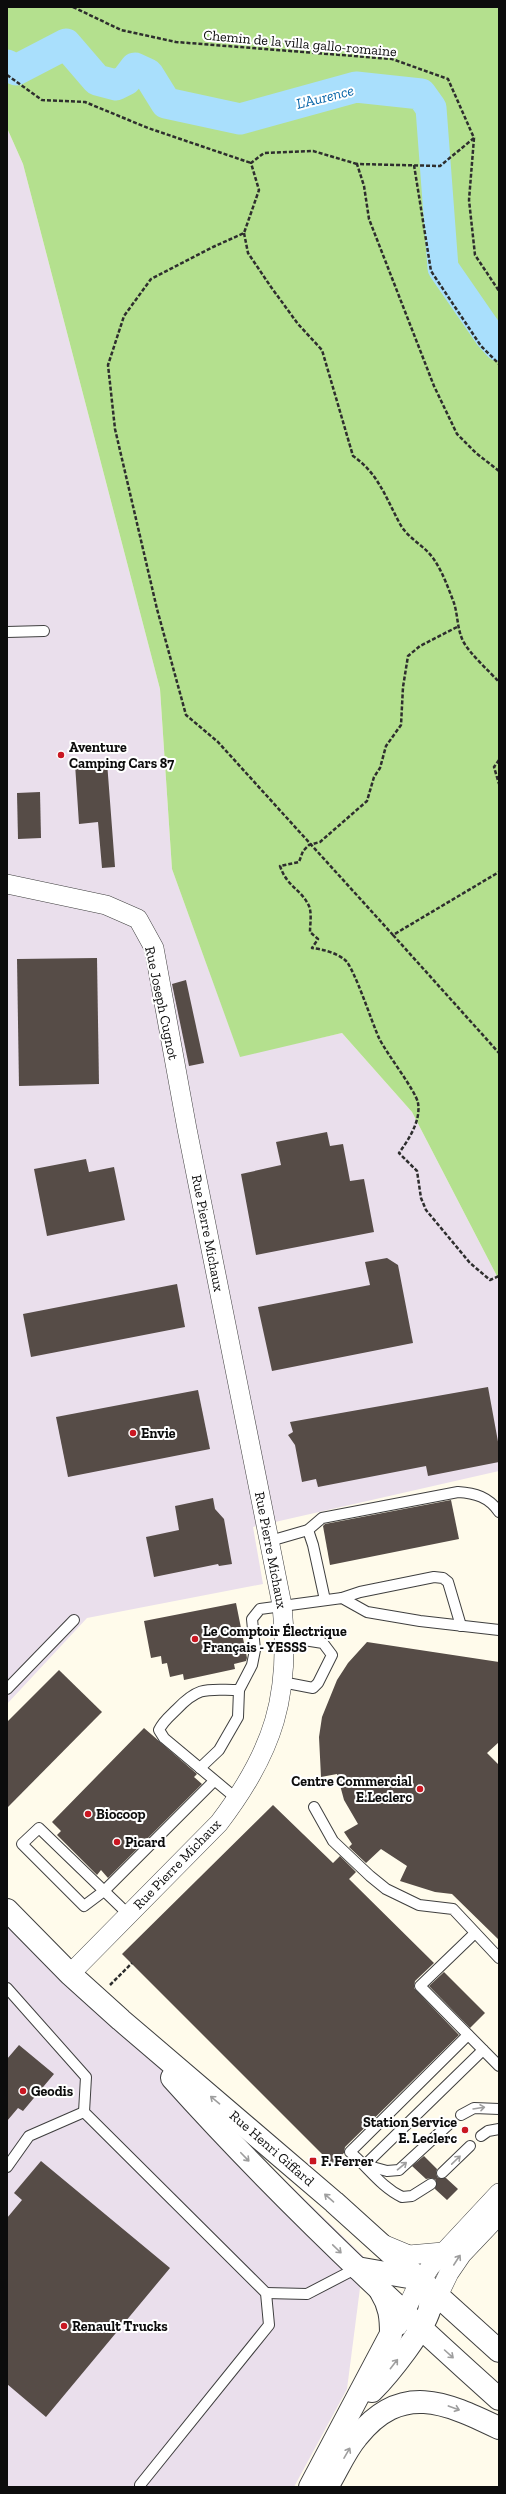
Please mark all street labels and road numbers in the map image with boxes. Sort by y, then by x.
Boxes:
street label: Chemin de la villa gallo-romaine [203,27,398,60]
street label: Rue Joseph Cugnot [141,945,182,1062]
street label: Rue Pierre Michaux [188,1173,227,1293]
street label: Rue Pierre Michaux [251,1490,290,1610]
street label: Rue Pierre Michaux [130,1816,225,1913]
street label: Rue Henri Giffard [226,2107,318,2190]

